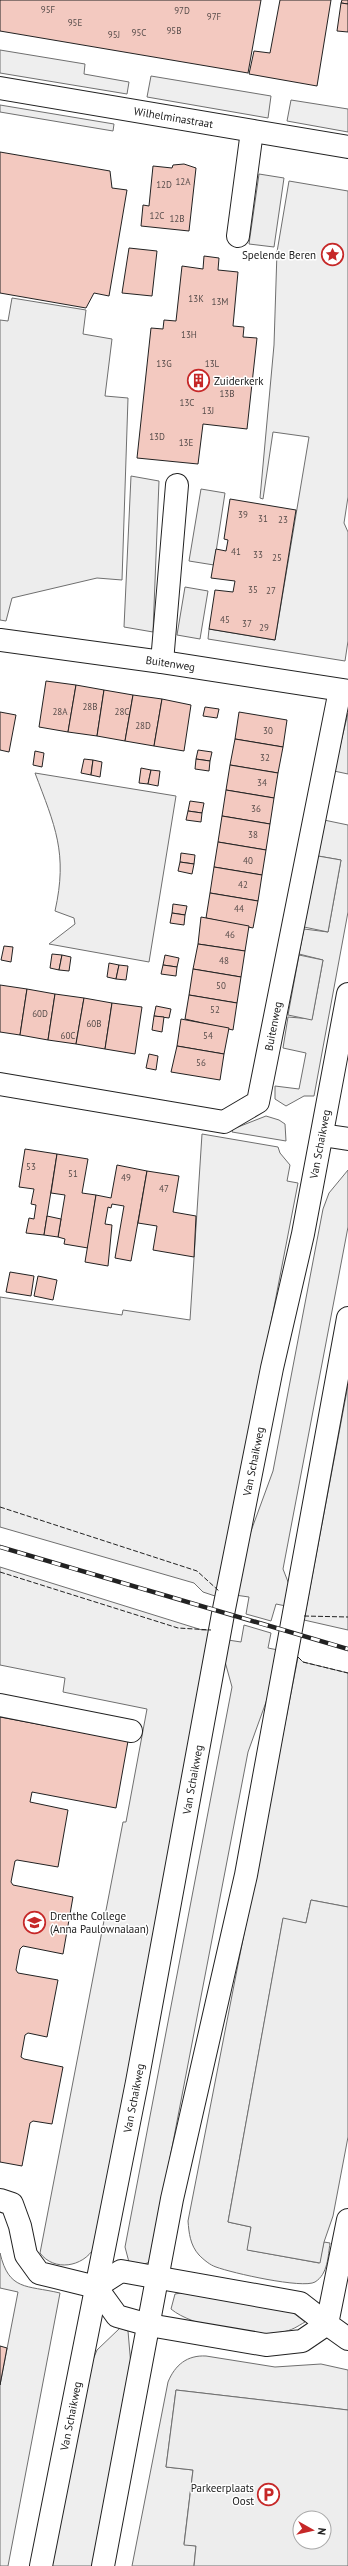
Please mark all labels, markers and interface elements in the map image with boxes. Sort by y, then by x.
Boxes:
house number: 95F [41,4,56,15]
house number: 97D [174,5,190,16]
house number: 97F [207,11,222,22]
house number: 95E [68,17,82,28]
house number: 95B [166,25,182,36]
house number: 95C [132,27,146,38]
house number: 95J [108,29,120,40]
street label: Wilhelminastraat [133,104,215,131]
house number: 12A [175,176,191,187]
house number: 12D [156,179,172,190]
house number: 12C [150,210,164,221]
house number: 12B [169,213,185,224]
place icon: Spelende Beren [319,242,345,268]
place label: Spelende Beren [242,248,316,262]
house number: 13K [188,293,204,304]
house number: 13M [212,296,228,307]
house number: 13H [181,329,197,340]
house number: 13G [156,358,172,369]
house number: 13L [205,358,220,369]
building icon: Zuiderkerk [185,368,211,394]
place label: Zuiderkerk [214,374,264,388]
house number: 13B [219,388,235,399]
house number: 13C [180,397,194,408]
house number: 13J [202,405,214,416]
house number: 13D [149,431,165,442]
house number: 13E [179,437,193,448]
house number: 39 [238,509,248,520]
house number: 31 [258,513,268,524]
house number: 23 [278,514,288,525]
house number: 41 [231,546,241,557]
house number: 33 [253,549,263,560]
house number: 25 [272,552,282,563]
house number: 35 [248,584,258,595]
house number: 27 [266,585,276,596]
house number: 45 [220,614,230,625]
house number: 37 [242,618,252,629]
house number: 29 [259,622,269,633]
street label: Buitenweg [145,653,196,674]
house number: 28B [82,701,98,712]
house number: 28A [52,706,68,717]
house number: 28C [115,706,129,717]
house number: 28D [135,720,151,731]
house number: 30 [263,725,273,736]
house number: 32 [260,752,270,763]
house number: 34 [257,777,267,788]
house number: 36 [251,803,261,814]
house number: 38 [248,829,258,840]
house number: 40 [243,855,253,866]
house number: 42 [238,879,248,890]
house number: 44 [234,903,244,914]
house number: 46 [225,929,235,940]
house number: 48 [219,955,229,966]
house number: 50 [216,980,226,991]
street label: Buitenweg [261,1000,285,1052]
house number: 52 [210,1004,220,1015]
house number: 60D [32,1008,48,1019]
house number: 60B [86,1018,102,1029]
house number: 60C [61,1030,75,1041]
house number: 54 [203,1030,213,1041]
house number: 56 [196,1057,206,1068]
street label: Van Schaikweg [306,1108,333,1181]
house number: 53 [26,1161,36,1172]
house number: 51 [68,1168,78,1179]
house number: 49 [121,1172,131,1183]
house number: 47 [159,1183,169,1194]
street label: Van Schaikweg [240,1425,267,1498]
street label: Van Schaikweg [179,1744,206,1816]
school or university icon: Drenthe College (Anna Paulownalaan) [21,1909,47,1935]
place label: Drenthe College (Anna Paulownalaan) [50,1909,149,1936]
street label: Van Schaikweg [120,2062,147,2135]
street label: Van Schaikweg [57,2380,84,2453]
place label: Parkeerplaats Oost [191,2481,254,2508]
parking icon: Parkeerplaats Oost [256,2481,282,2507]
north arrow [292,2510,332,2550]
text: N [314,2527,329,2536]

